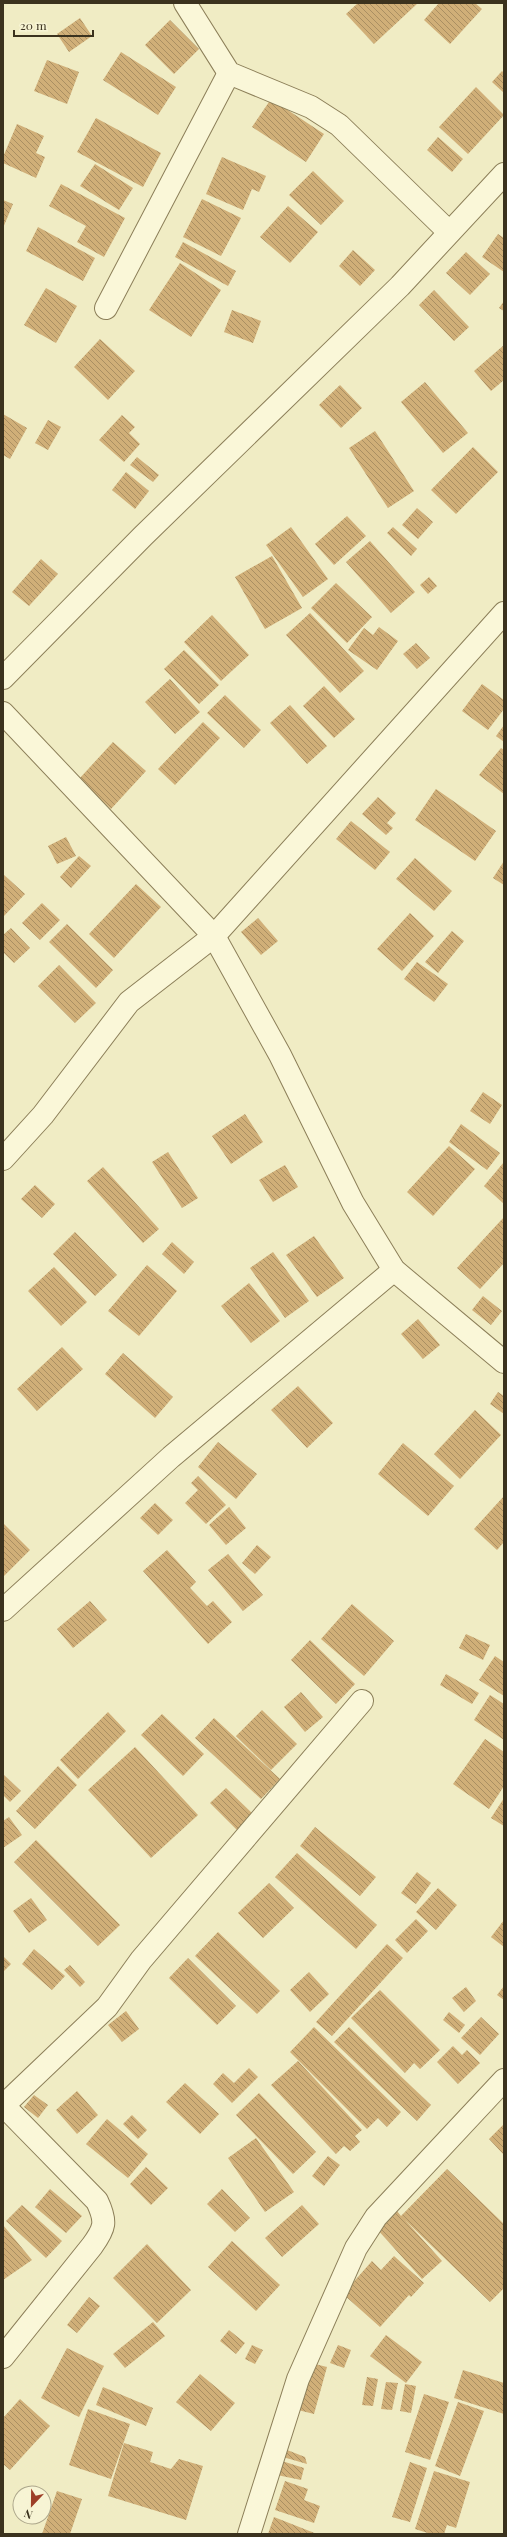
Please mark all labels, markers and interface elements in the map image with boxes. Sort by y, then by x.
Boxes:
scale bar [14,12,93,38]
text: 20 m [20,17,47,33]
north arrow [12,2485,52,2525]
text: N [22,2506,35,2523]

